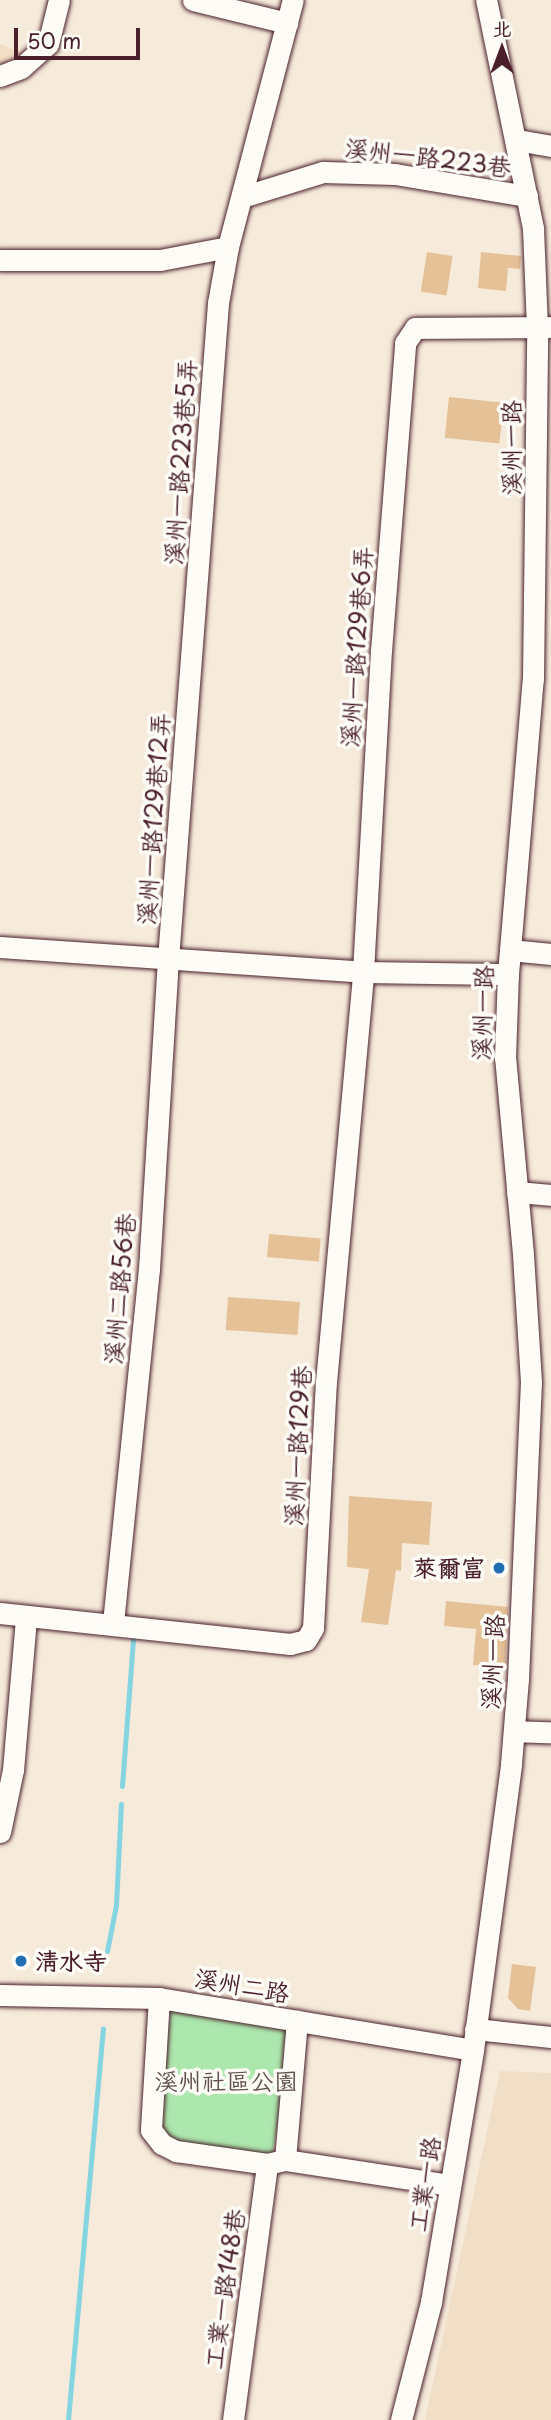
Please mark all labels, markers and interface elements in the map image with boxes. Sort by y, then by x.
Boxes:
scale bar [18,14,144,58]
north arrow [467,14,537,84]
text: 北 [492,14,512,42]
text: 50 m [27,24,81,56]
street label: 溪州一路223巷 [343,132,513,182]
street label: 溪州一路223巷5弄 [158,358,202,566]
street label: 溪州一路 [497,400,525,496]
street label: 溪州一路129巷6弄 [335,545,377,749]
street label: 溪州一路129巷12弄 [131,712,175,926]
street label: 溪州一路 [466,965,498,1061]
street label: 溪州二路56巷 [98,1212,140,1366]
street label: 溪州一路129巷 [278,1365,316,1527]
place label: 萊爾富 [413,1554,485,1582]
marker: 萊爾富 [491,1560,507,1576]
street label: 溪州一路 [475,1613,509,1711]
place label: 清水寺 [35,1947,107,1975]
marker: 清水寺 [13,1953,29,1969]
street label: 溪州二路 [192,1962,292,2008]
park label: 溪州社區公園 [154,2067,298,2095]
street label: 工業一路 [402,2134,446,2234]
street label: 工業一路148巷 [199,2207,249,2371]

